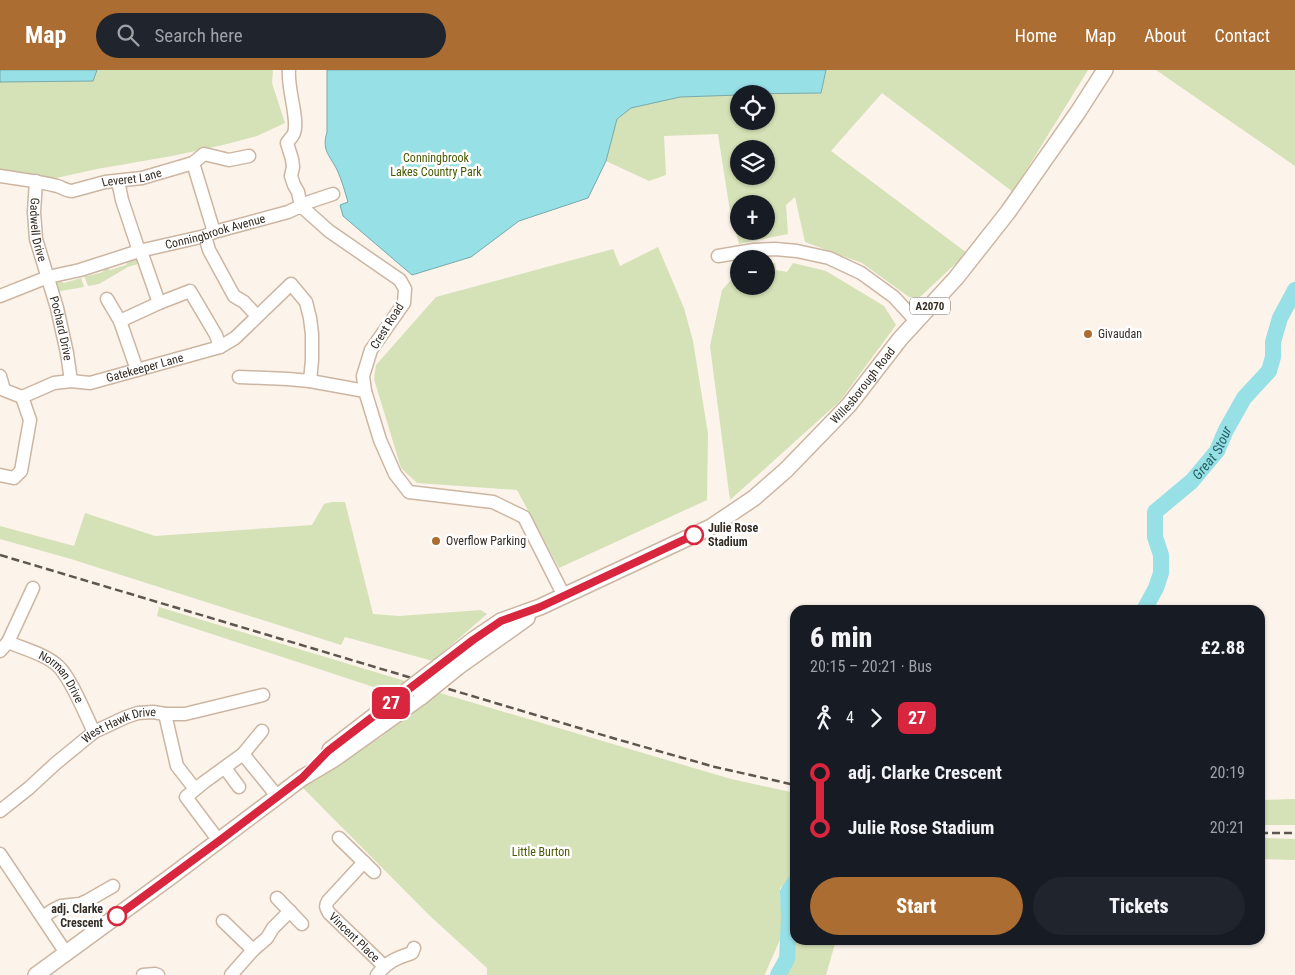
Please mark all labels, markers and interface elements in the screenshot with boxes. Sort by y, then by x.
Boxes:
search box [96,13,446,58]
text: Map [25,21,66,49]
icon: search [114,21,142,49]
text: Search here [154,24,243,47]
text: Home [1015,25,1057,46]
text: Map [1085,25,1116,46]
text: About [1144,25,1186,46]
text: Contact [1214,25,1270,46]
map controls [730,85,775,295]
button: locate [730,85,775,130]
button: layers [730,140,775,185]
park label: Conningbrook Lakes Country Park [390,151,482,179]
street label: Leveret Lane [100,166,163,190]
button: + [730,195,775,240]
street label: Gadwell Drive [27,197,50,264]
street label: Conningbrook Avenue [164,211,267,252]
button: − [730,250,775,295]
street label: Pochard Drive [47,294,75,362]
road number: A2070 [910,298,950,315]
street label: Crest Road [367,300,407,352]
place label: Givaudan [1098,327,1142,341]
marker: Givaudan [1082,328,1094,340]
street label: Willesborough Road [828,344,898,427]
street label: Gatekeeper Lane [105,350,185,385]
water label: Great Stour [1189,422,1235,483]
place label: Julie Rose Stadium [708,521,758,549]
marker: Julie Rose Stadium [684,525,704,545]
place label: Overflow Parking [446,534,526,548]
marker: Overflow Parking [430,535,442,547]
text: 6 min [810,621,872,654]
text: £2.88 [1201,636,1245,659]
street label: Norman Drive [36,648,87,705]
text: 20:15 – 20:21 · Bus [810,657,932,676]
line badge: 27 [368,687,414,719]
text: 27 [382,692,400,713]
icon: walk [810,704,838,732]
icon: forward [862,704,890,732]
street label: West Hawk Drive [79,705,157,746]
text: 27 [908,707,926,728]
text: 4 [846,708,854,727]
text: adj. Clarke Crescent [848,761,1002,784]
text: 20:19 [1210,763,1245,782]
text: Julie Rose Stadium [848,816,994,839]
text: 20:21 [1210,818,1245,837]
park label: Little Burton [512,845,570,859]
button: Start [810,877,1023,935]
button: Tickets [1033,877,1245,935]
place label: adj. Clarke Crescent [51,902,103,930]
marker: adj. Clarke Crescent [107,906,127,926]
street label: Vincent Place [326,910,383,965]

